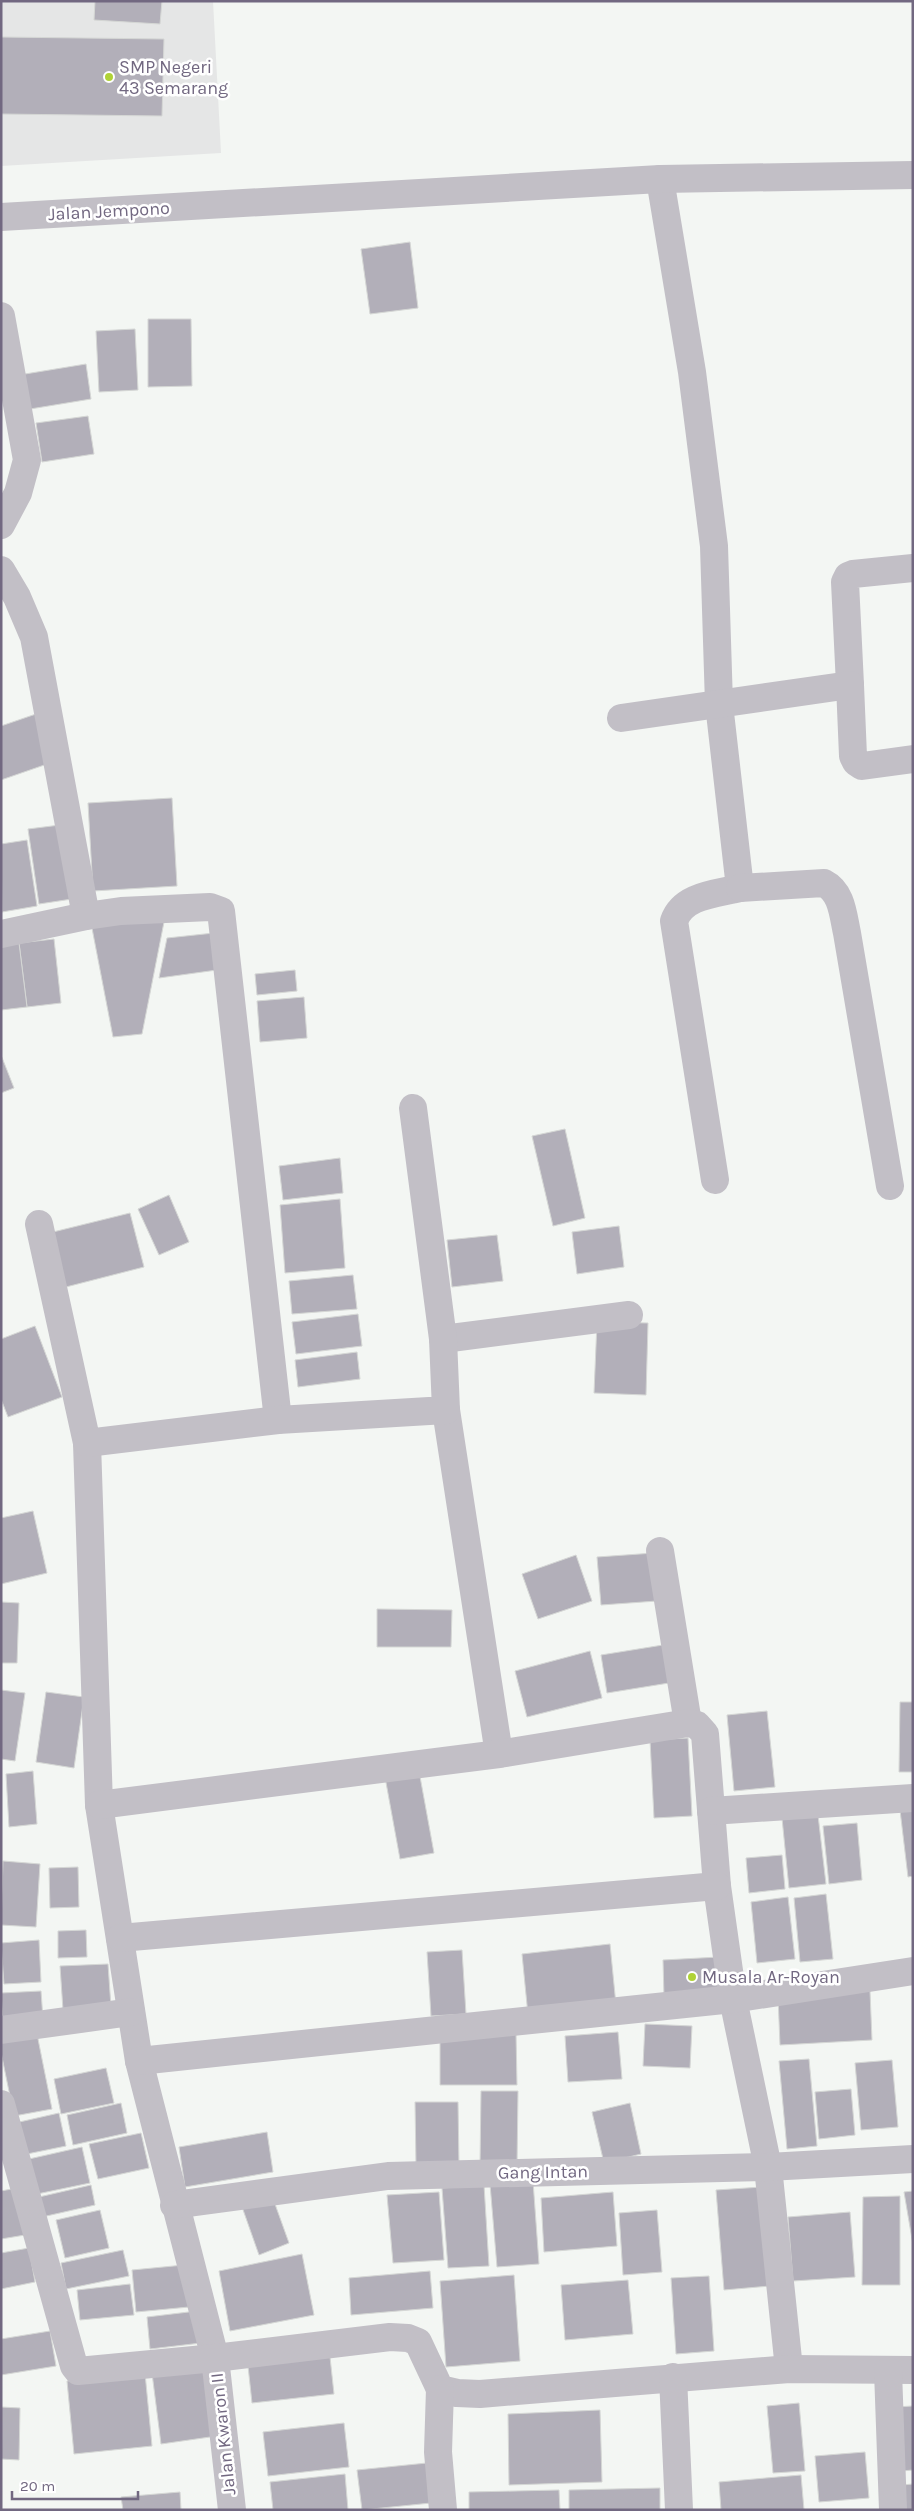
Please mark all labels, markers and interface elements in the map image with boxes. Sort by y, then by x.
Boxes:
place label: SMP Negeri 43 Semarang [119,56,228,99]
marker: SMP Negeri 43 Semarang [103,71,115,83]
street label: Jalan Jempono [48,197,170,225]
place label: Musala Ar-Royan [702,1966,840,1988]
marker: Musala Ar-Royan [686,1971,698,1983]
street label: Gang Intan [498,2160,588,2184]
street label: Jalan Kwaron II [206,2372,240,2496]
scale bar [12,2468,139,2500]
text: 20 m [20,2477,55,2495]

